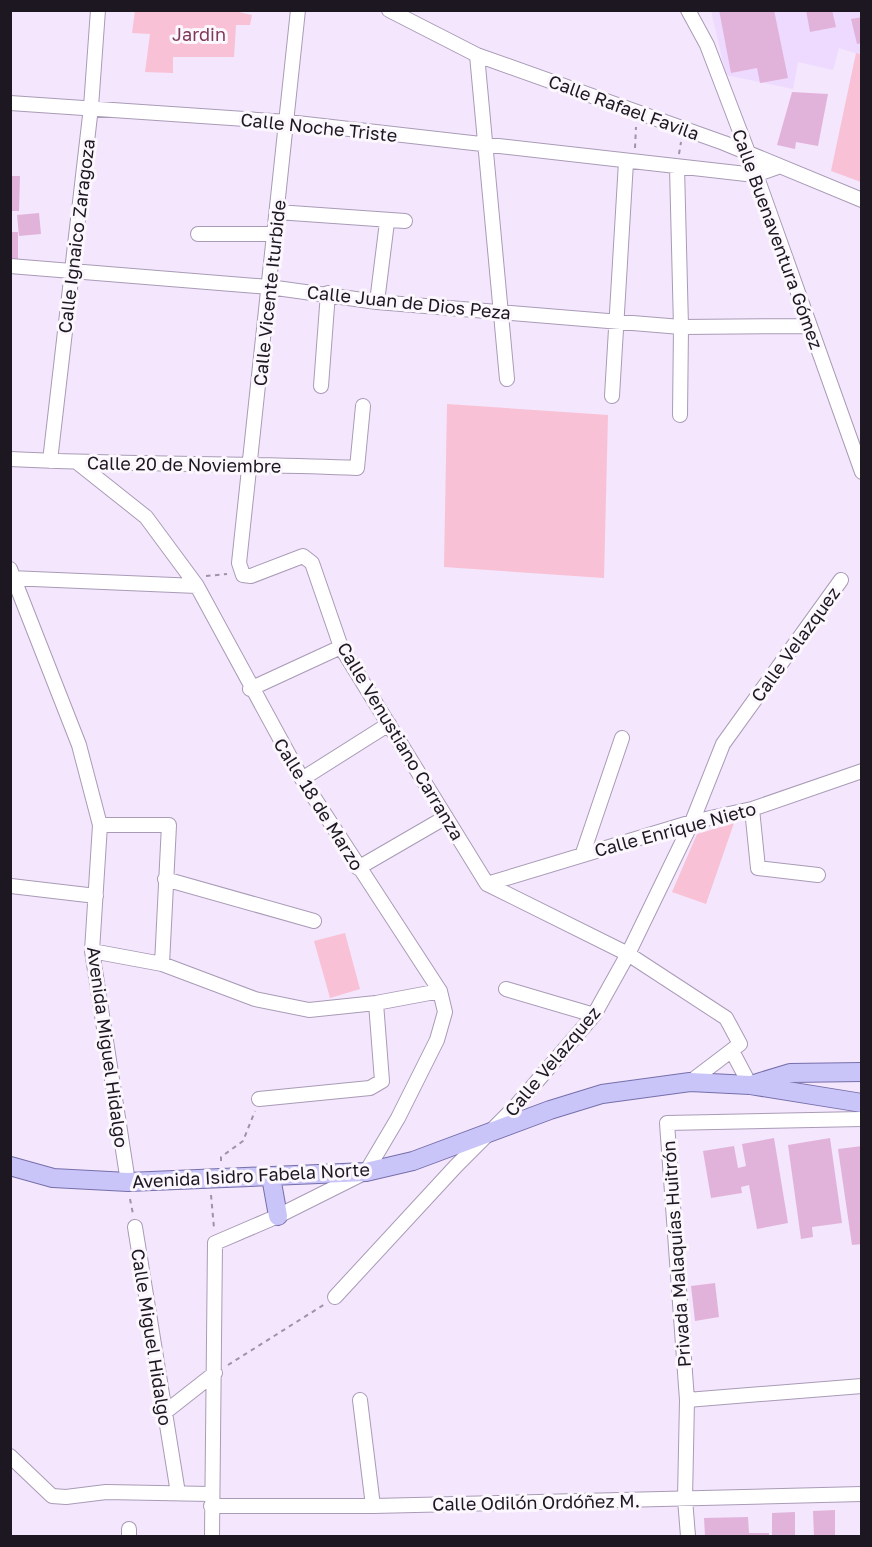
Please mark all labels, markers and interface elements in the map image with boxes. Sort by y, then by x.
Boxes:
park label: Jardin [172,23,226,45]
street label: Calle Rafael Favila [546,69,702,145]
street label: Calle Noche Triste [240,108,398,146]
street label: Calle Buenaventura Gómez [728,126,828,352]
street label: Calle Ignaico Zaragoza [53,137,99,335]
street label: Calle Vicente Iturbide [248,199,290,387]
street label: Calle Juan de Dios Peza [306,280,512,324]
street label: Calle 20 de Noviembre [87,451,281,477]
street label: Calle Velazquez [746,582,844,706]
street label: Calle Venustiano Carranza [333,638,469,844]
street label: Calle 18 de Marzo [269,734,369,874]
street label: Calle Enrique Nieto [592,797,758,861]
street label: Avenida Miguel Hidalgo [83,945,133,1149]
street label: Calle Velazquez [500,1002,604,1120]
street label: Privada Malaquías Huitrón [657,1140,695,1368]
street label: Avenida Isidro Fabela Norte [132,1158,370,1192]
street label: Calle Miguel Hidalgo [127,1247,177,1427]
street label: Calle Odilón Ordóñez M. [432,1489,640,1515]

